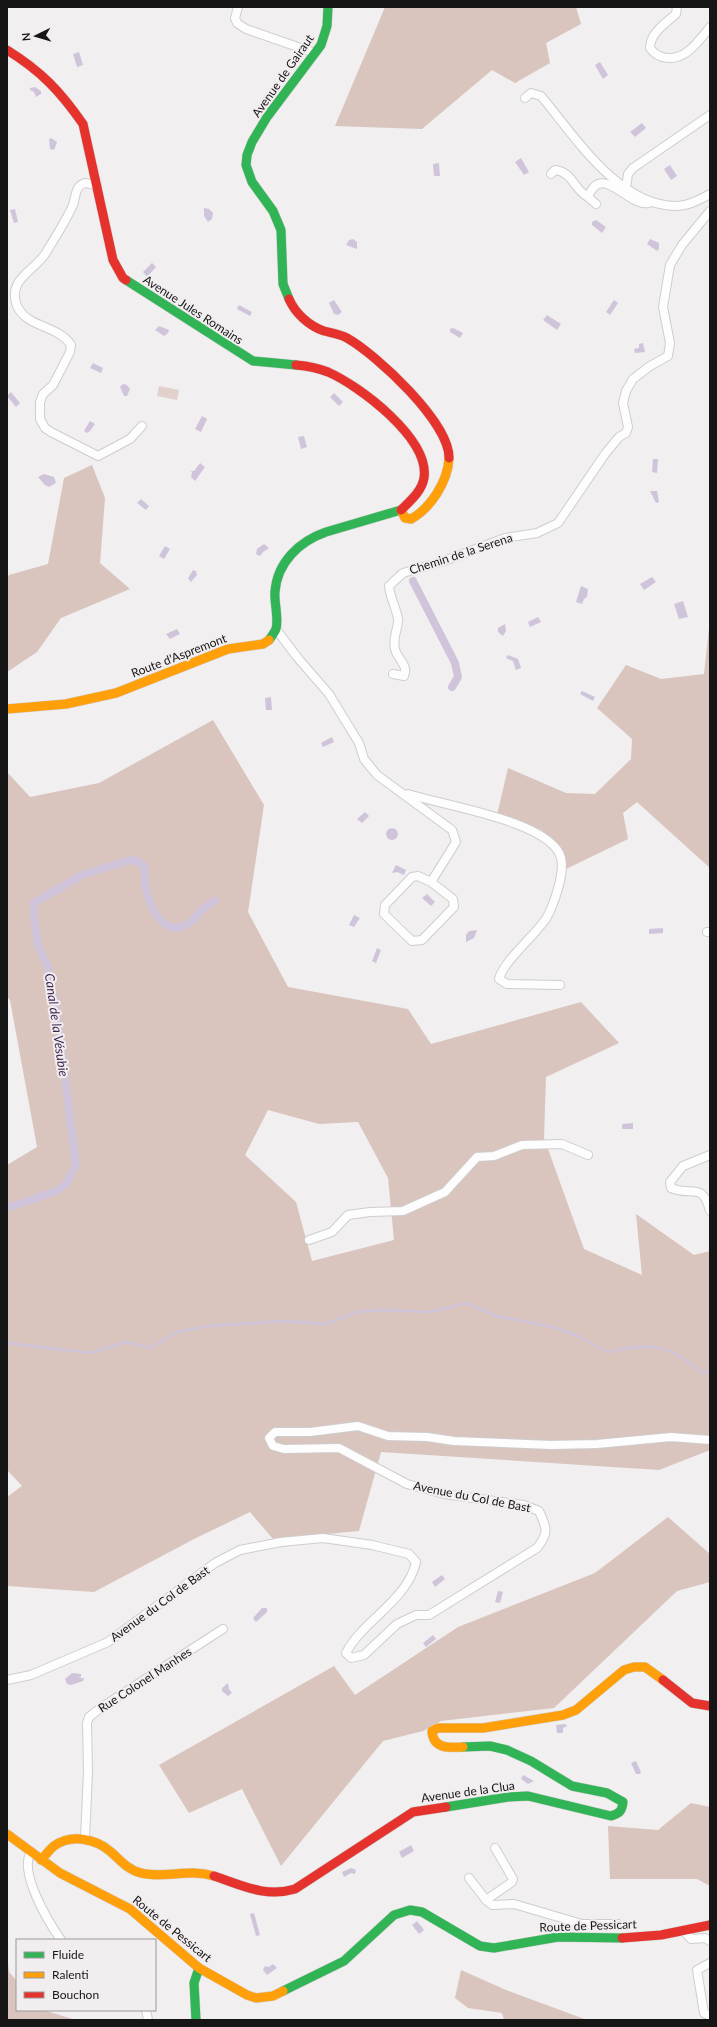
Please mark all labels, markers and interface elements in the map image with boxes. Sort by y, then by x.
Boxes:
north arrow [16,16,56,56]
street label: Avenue de Gairaut [248,31,317,120]
text: N [19,32,32,42]
street label: Avenue Jules Romains [141,272,246,347]
street label: Chemin de la Serena [407,530,514,577]
street label: Route d'Aspremont [129,630,229,681]
water label: Canal de la Vésubie [42,972,72,1078]
street label: Avenue du Col de Bast [412,1478,533,1515]
street label: Avenue du Col de Bast [107,1562,213,1645]
street label: Rue Colonel Manhes [95,1644,194,1715]
street label: Avenue de la Clua [420,1778,516,1805]
street label: Route de Pessicart [130,1892,215,1965]
street label: Route de Pessicart [539,1916,638,1935]
legend [16,1939,156,2011]
text: Fluide [52,1947,84,1962]
text: Ralenti [52,1967,89,1982]
text: Bouchon [52,1987,99,2002]

